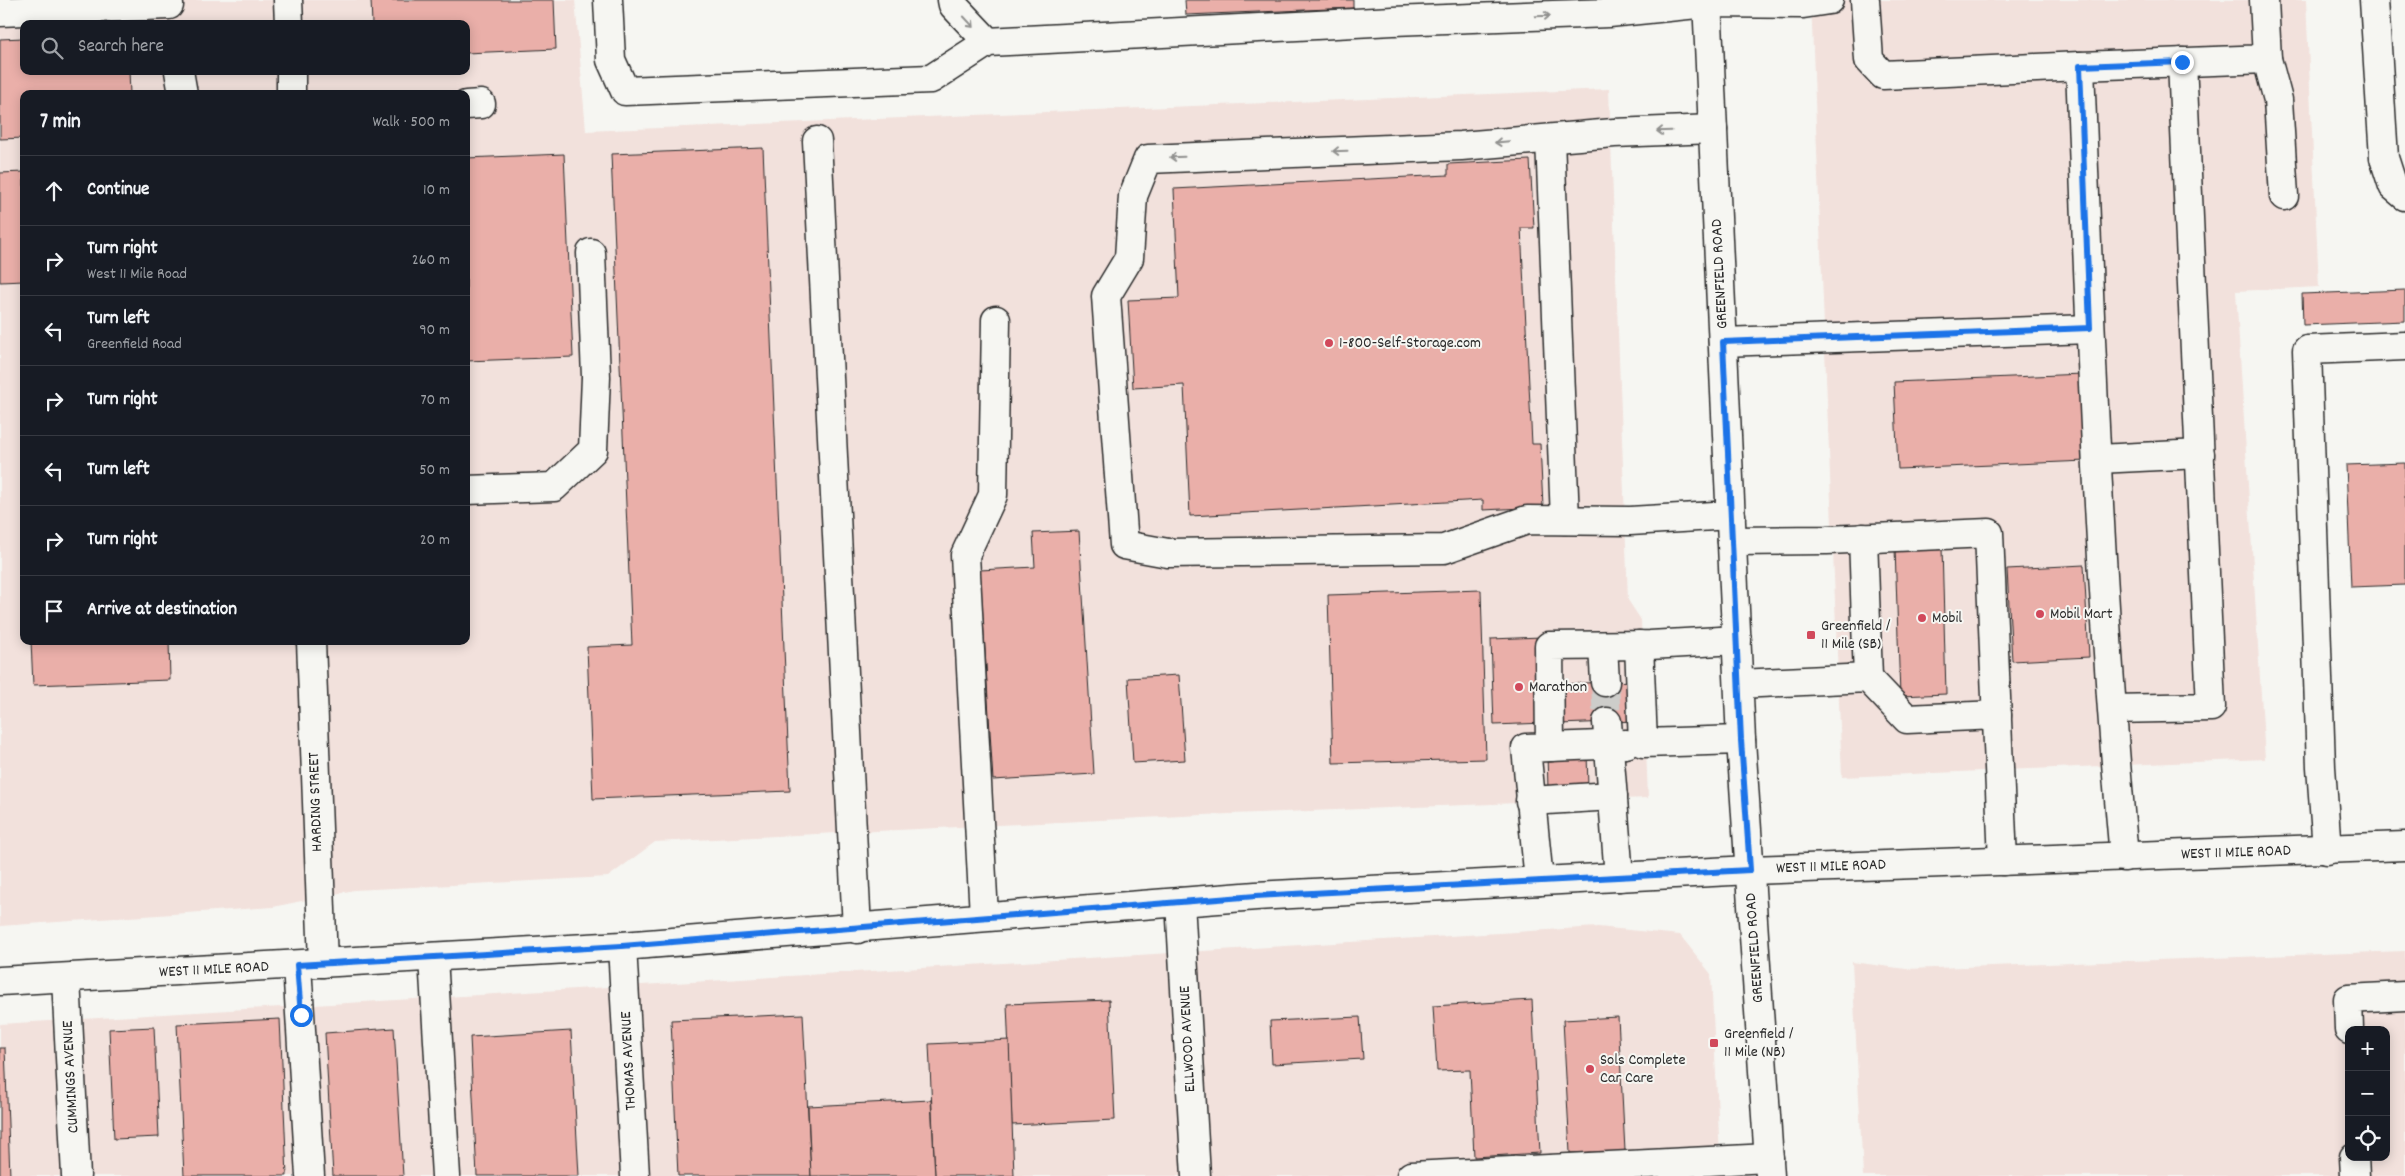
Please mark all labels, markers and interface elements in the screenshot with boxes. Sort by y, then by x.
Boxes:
one-way arrow [1535,11,1551,20]
one-way arrow [963,15,975,28]
search box [20,20,470,75]
icon: search [38,34,66,62]
text: Search here [78,34,164,61]
route end [2171,51,2194,74]
text: 7 min [40,108,81,138]
text: Walk · 500 m [372,111,450,134]
one-way arrow [1656,126,1672,136]
one-way arrow [1494,138,1510,147]
one-way arrow [1332,146,1348,155]
one-way arrow [1170,153,1186,162]
icon: ahead [40,177,68,205]
text: Continue [87,177,149,204]
text: 10 m [423,179,450,202]
street label: GREENFIELD ROAD [1706,218,1734,330]
text: Turn right [87,236,158,263]
icon: right [40,247,68,275]
text: 260 m [412,249,450,272]
text: West 11 Mile Road [87,263,187,286]
text: Turn left [87,306,150,333]
icon: left [40,317,68,345]
text: 90 m [419,319,450,342]
place label: 1-800-Self-Storage.com [1339,332,1481,355]
text: Greenfield Road [87,333,182,356]
marker: 1-800-Self-Storage.com [1323,337,1335,349]
icon: right [40,387,68,415]
text: Turn right [87,387,158,414]
text: 70 m [420,389,450,412]
icon: left [40,457,68,485]
text: Turn left [87,457,150,484]
text: 50 m [419,459,450,482]
icon: right [40,527,68,555]
text: Turn right [87,527,158,554]
text: 20 m [420,529,450,552]
icon: arrive [40,597,68,625]
text: Arrive at destination [87,597,237,624]
place label: Mobil Mart [2050,603,2113,626]
place label: Mobil [1932,607,1962,630]
marker: Mobil Mart [2034,608,2046,620]
marker: Mobil [1916,612,1928,624]
place label: Greenfield / 11 Mile (SB) [1821,615,1891,656]
marker: Greenfield / 11 Mile (SB) [1805,629,1817,641]
place label: Marathon [1529,676,1587,699]
marker: Marathon [1513,681,1525,693]
street label: HARDING STREET [303,751,329,852]
street label: WEST 11 MILE ROAD [2181,840,2291,866]
street label: WEST 11 MILE ROAD [1776,854,1886,880]
street label: GREENFIELD ROAD [1740,892,1770,1004]
street label: WEST 11 MILE ROAD [158,956,270,984]
street label: ELLWOOD AVENUE [1174,985,1202,1093]
route start [290,1004,313,1027]
street label: THOMAS AVENUE [615,1010,643,1111]
street label: CUMMINGS AVENUE [57,1019,85,1134]
place label: Greenfield / 11 Mile (NB) [1724,1023,1794,1064]
map controls [2345,1026,2390,1161]
button: + [2345,1026,2390,1071]
marker: Greenfield / 11 Mile (NB) [1708,1037,1720,1049]
place label: Sols Complete Car Care [1600,1049,1686,1090]
marker: Sols Complete Car Care [1584,1063,1596,1075]
button: − [2345,1071,2390,1116]
button: locate [2345,1116,2390,1161]

